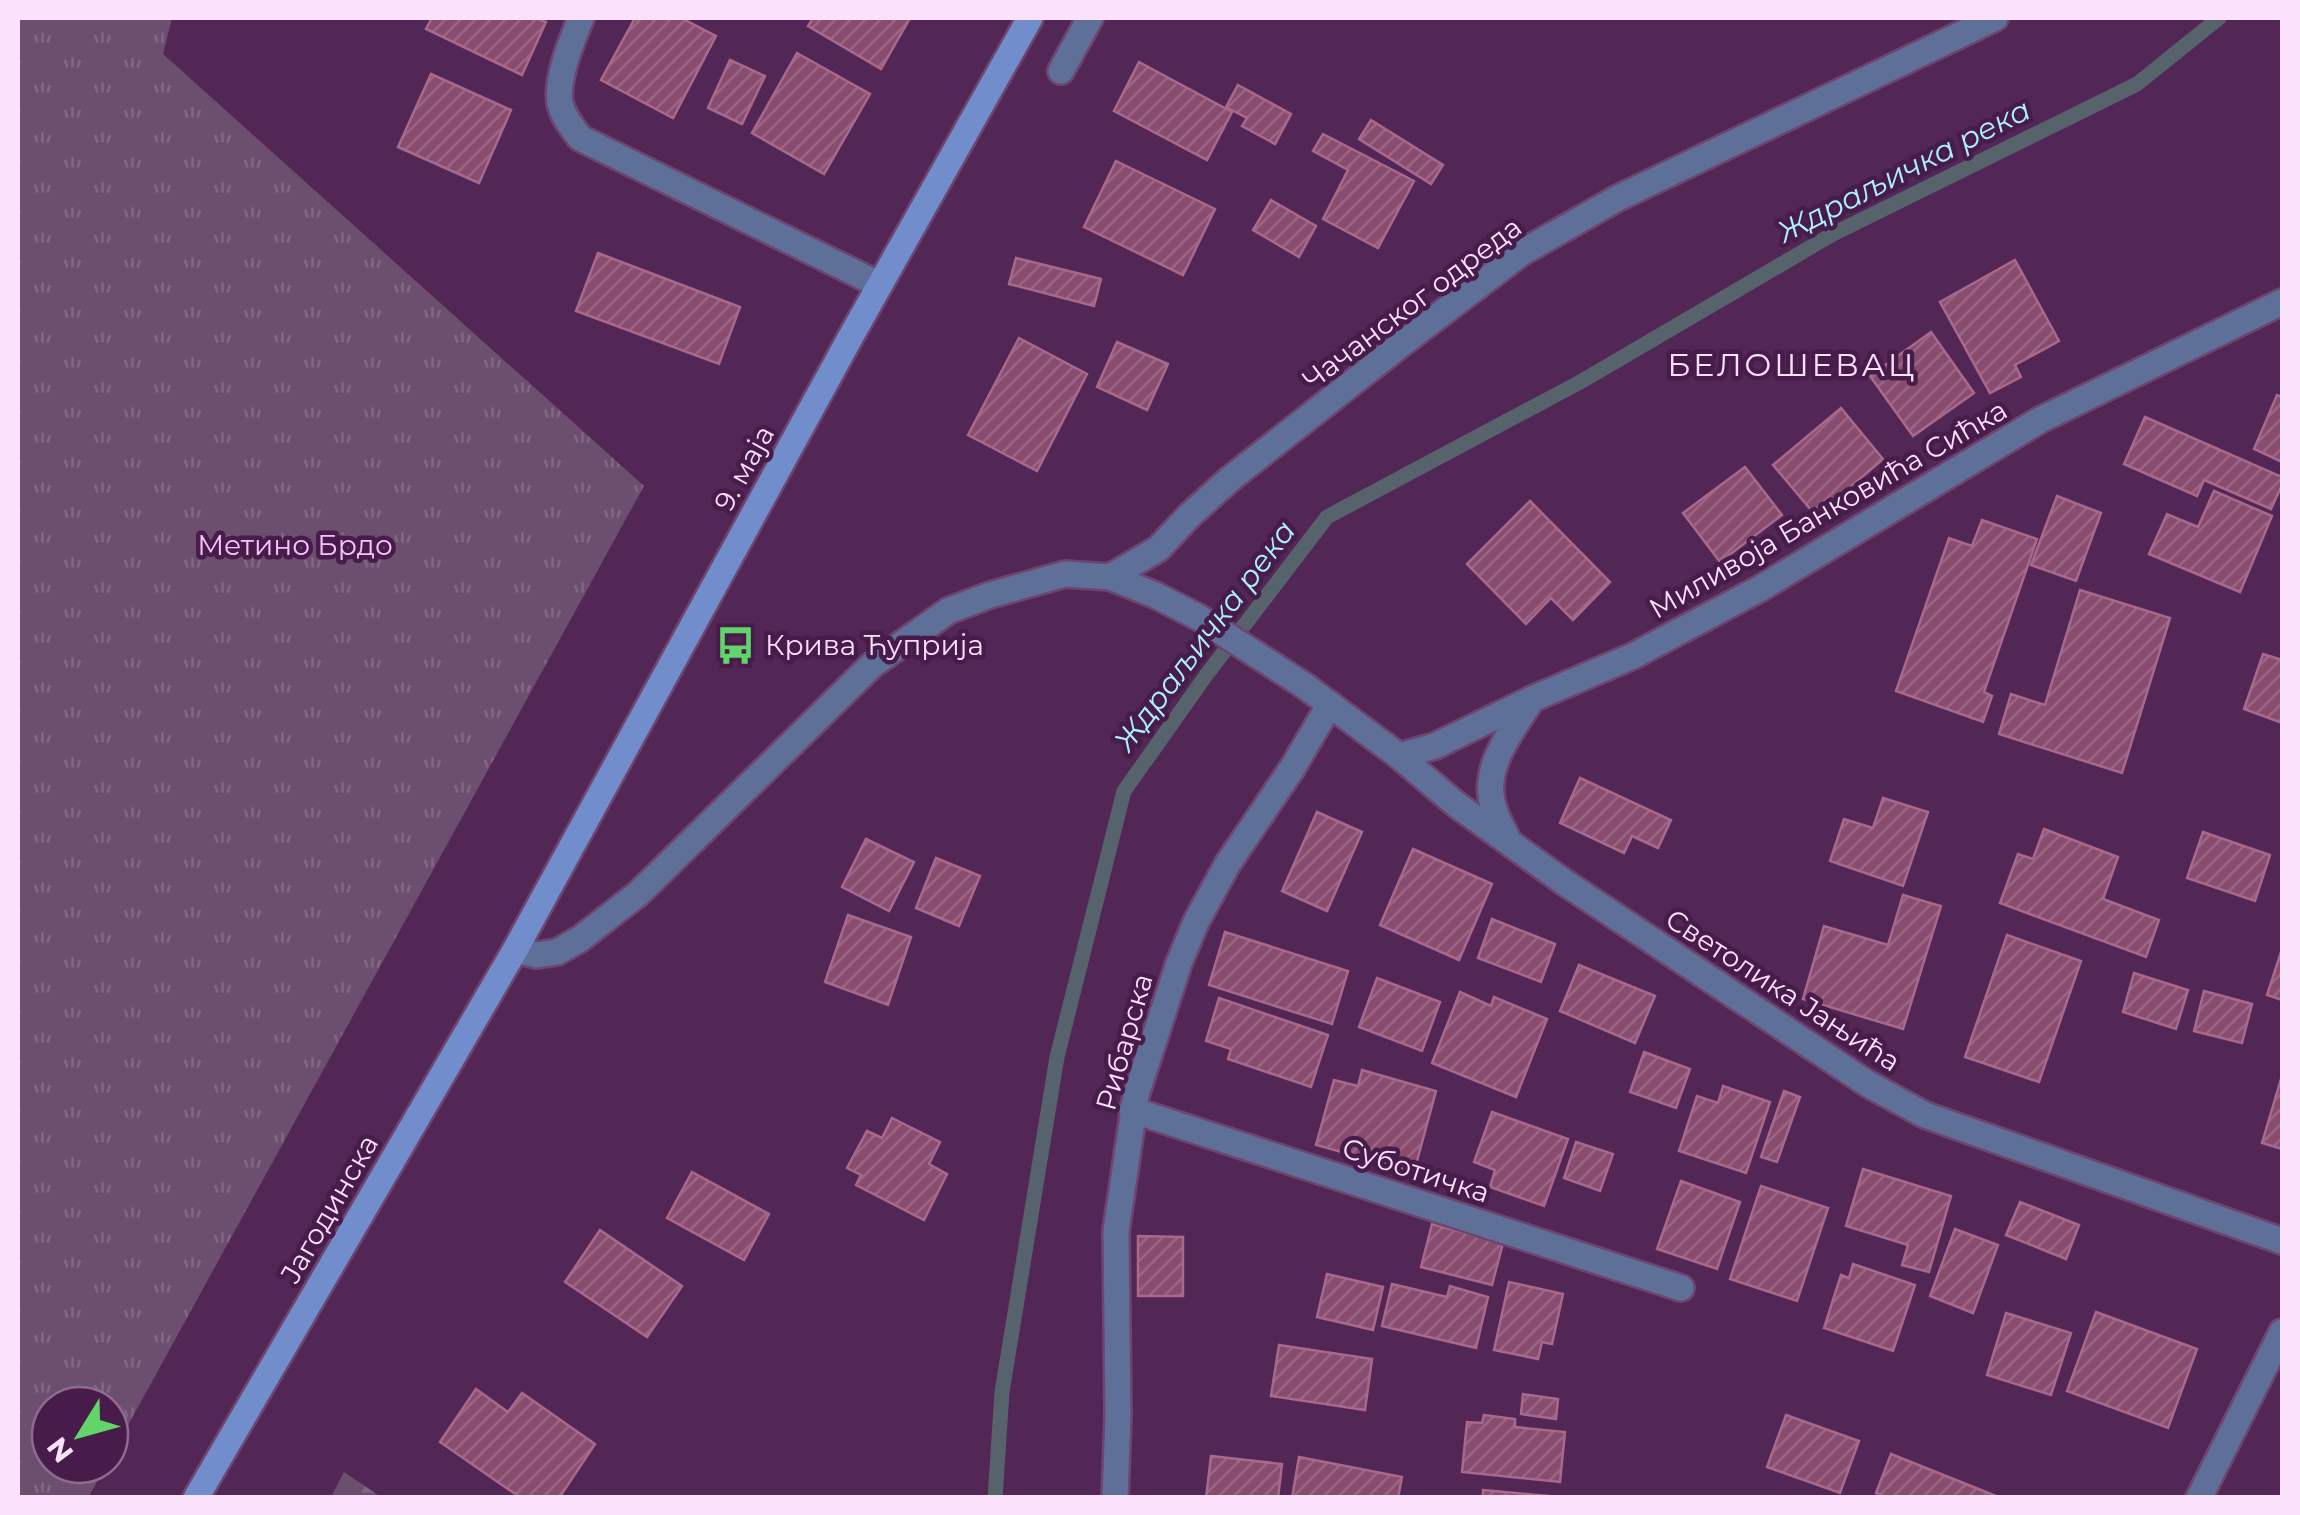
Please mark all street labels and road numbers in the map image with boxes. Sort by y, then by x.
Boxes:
street label: Чачанског одреда [1296,210,1528,396]
street label: Миливоја Банковића Сићка [1643,392,2013,626]
street label: 9. маја [707,419,781,517]
street label: Светолика Јањића [1659,902,1907,1078]
street label: Рибарска [1088,970,1160,1114]
street label: Јагодинска [273,1129,385,1289]
street label: Суботичка [1338,1130,1494,1210]

